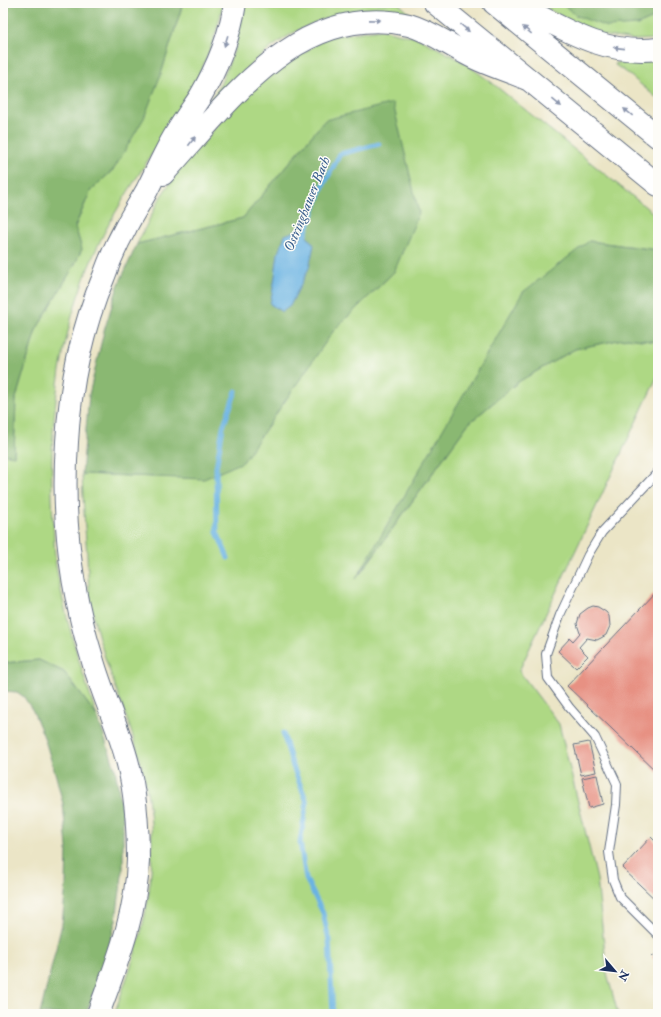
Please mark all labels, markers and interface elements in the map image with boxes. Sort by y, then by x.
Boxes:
one-way arrow [369,17,382,23]
one-way arrow [460,23,471,32]
one-way arrow [522,25,532,34]
one-way arrow [223,35,229,47]
one-way arrow [613,45,625,52]
one-way arrow [552,99,562,108]
one-way arrow [622,108,633,116]
one-way arrow [188,136,196,146]
water label: Ostringhauser Bach [280,154,334,254]
north arrow [595,951,635,991]
text: N [615,967,632,984]

